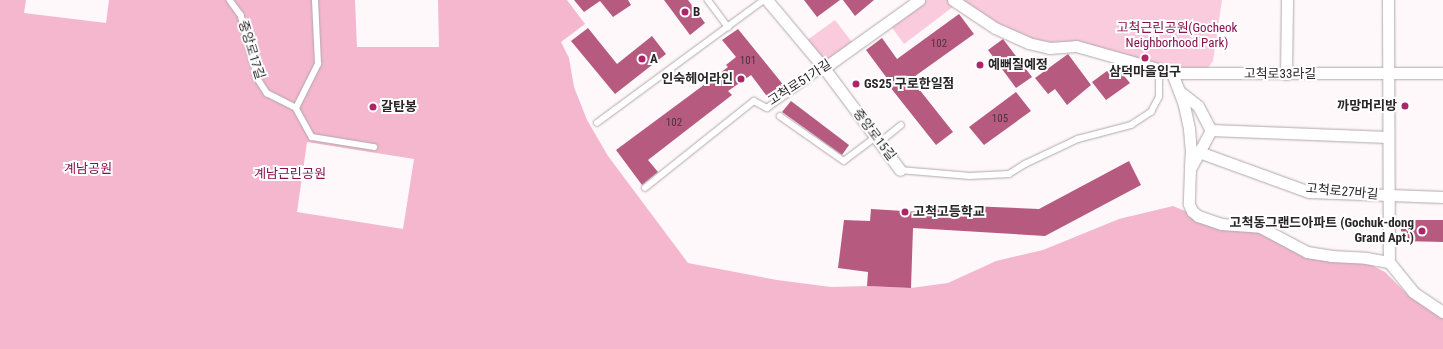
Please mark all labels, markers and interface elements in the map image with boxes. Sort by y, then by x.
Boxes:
place label: B [693,4,700,20]
marker: B [680,7,690,17]
street label: 중앙로17길 [235,19,267,81]
park label: 고척근린공원(Gocheok Neighborhood Park) [1117,21,1237,52]
house number: 102 [931,37,947,51]
place label: A [650,51,658,67]
marker: 삼덕마을입구 [1140,53,1150,63]
marker: A [637,54,647,64]
house number: 101 [740,54,756,68]
street label: 고척로51가길 [765,57,835,109]
place label: 예뻐질예정 [988,57,1048,73]
marker: 예뻐질예정 [975,60,985,70]
place label: 삼덕마을입구 [1109,64,1181,80]
street label: 고척로33라길 [1244,66,1316,82]
place label: 인숙헤어라인 [661,71,733,87]
marker: 인숙헤어라인 [736,74,746,84]
place label: GS25 구로한일점 [864,76,955,92]
marker: GS25 구로한일점 [851,79,861,89]
place label: 까망머리방 [1337,98,1397,114]
place label: 갈탄봉 [381,99,417,115]
marker: 까망머리방 [1400,101,1410,111]
marker: 갈탄봉 [368,102,378,112]
street label: 중앙로15길 [850,106,898,164]
house number: 105 [992,112,1008,126]
house number: 102 [666,116,682,130]
park label: 계남공원 [64,161,112,177]
park label: 계남근린공원 [254,166,326,182]
street label: 고척로27바길 [1305,181,1379,203]
place label: 고척고등학교 [913,204,985,220]
marker: 고척고등학교 [900,207,910,217]
place label: 고척동그랜드아파트 (Gochuk-dong Grand Apt.) [1230,216,1414,247]
marker: 고척동그랜드아파트 (Gochuk-dong Grand Apt.) [1417,226,1427,236]

